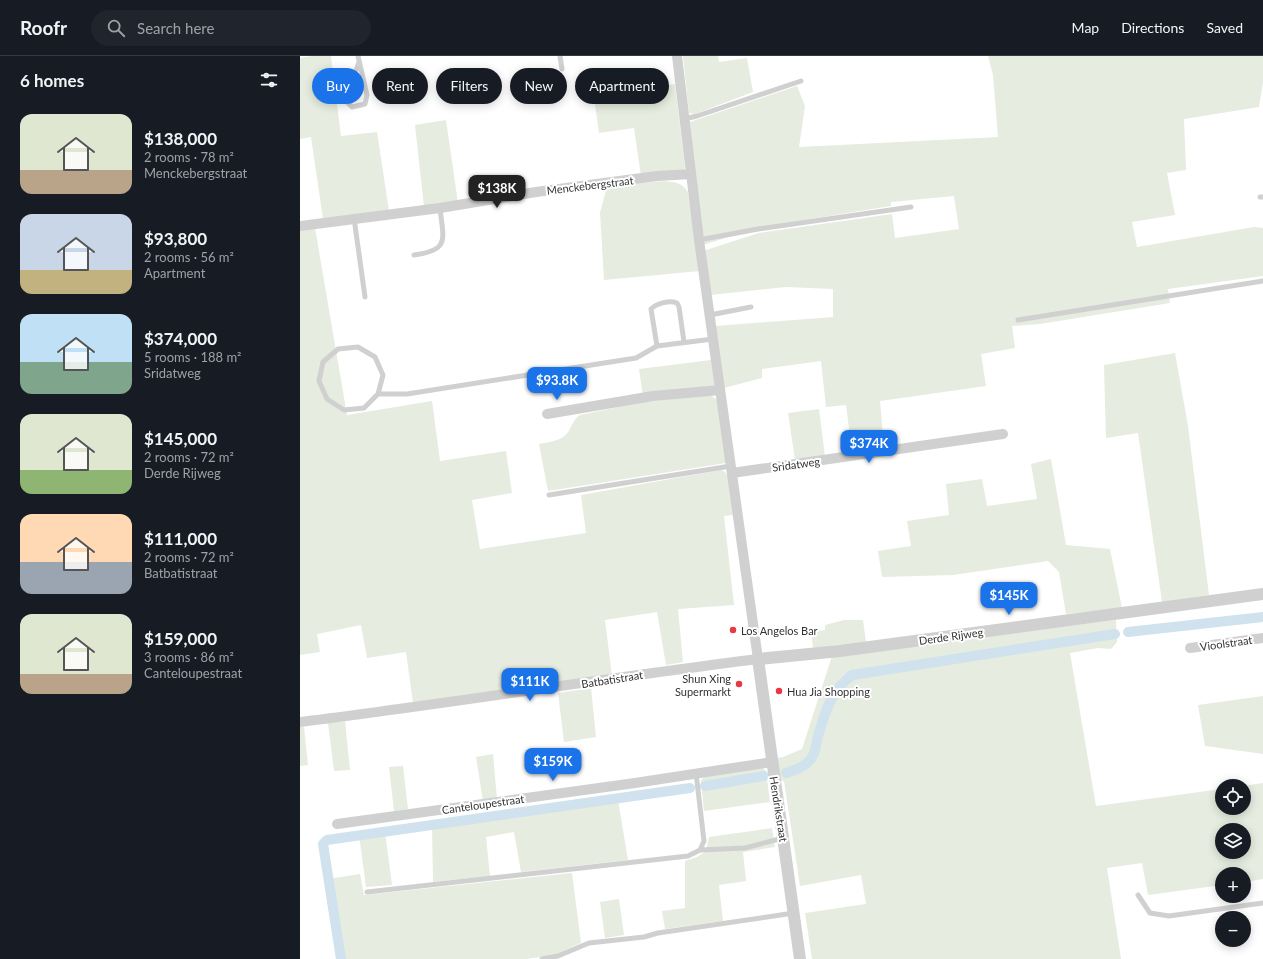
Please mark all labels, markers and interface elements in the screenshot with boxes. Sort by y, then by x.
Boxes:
search box [91,10,371,46]
text: Roofr [20,16,67,39]
icon: search [105,17,127,39]
text: Search here [137,19,214,37]
text: Map [1072,19,1099,36]
text: Directions [1121,19,1184,36]
text: Saved [1206,19,1243,36]
chip: Buy [312,68,364,104]
chip: Rent [372,68,428,104]
chip: Filters [436,68,502,104]
chip: New [510,68,567,104]
chip: Apartment [575,68,669,104]
icon: filters [258,69,280,91]
text: 6 homes [20,70,84,91]
text: $138,000 [144,128,217,149]
icon: home [52,130,100,178]
text: 2 rooms · 78 m² [144,149,234,165]
text: Menckebergstraat [144,165,247,181]
street label: Menckebergstraat [546,173,634,197]
pin: $138K [469,175,525,209]
text: $138K [477,180,517,196]
text: $93,800 [144,228,207,249]
icon: home [52,230,100,278]
text: 2 rooms · 56 m² [144,249,234,265]
text: Apartment [144,265,205,281]
text: $374,000 [144,328,217,349]
icon: home [52,330,100,378]
text: 5 rooms · 188 m² [144,349,241,365]
text: Sridatweg [144,365,201,381]
pin: $93.8K [524,367,590,401]
text: $93.8K [536,372,578,388]
text: $145,000 [144,428,217,449]
icon: home [52,430,100,478]
pin: $374K [841,430,897,464]
text: $374K [849,435,889,451]
text: 2 rooms · 72 m² [144,449,234,465]
street label: Sridatweg [771,454,821,474]
text: Derde Rijweg [144,465,221,481]
text: $111,000 [144,528,217,549]
icon: home [52,530,100,578]
text: 2 rooms · 72 m² [144,549,234,565]
text: Batbatistraat [144,565,217,581]
pin: $145K [981,582,1037,616]
text: $145K [989,587,1029,603]
place label: Los Angelos Bar [741,624,818,637]
marker: Los Angelos Bar [728,625,738,635]
street label: Derde Rijweg [918,625,984,647]
text: $159,000 [144,628,217,649]
icon: home [52,630,100,678]
street label: Vioolstraat [1199,633,1253,653]
text: 3 rooms · 86 m² [144,649,234,665]
text: Canteloupestraat [144,665,242,681]
pin: $111K [502,668,558,702]
street label: Batbatistraat [580,668,644,690]
place label: Shun Xing Supermarkt [675,672,731,698]
text: $111K [510,673,550,689]
marker: Shun Xing Supermarkt [734,679,744,689]
place label: Hua Jia Shopping [787,685,870,698]
marker: Hua Jia Shopping [774,686,784,696]
pin: $159K [525,748,581,782]
text: $159K [533,753,573,769]
street label: Hendrikstraat [767,775,791,843]
map controls [1215,779,1251,947]
button: locate [1215,779,1251,815]
street label: Canteloupestraat [441,792,525,816]
button: layers [1215,823,1251,859]
button: + [1215,867,1251,903]
button: − [1215,911,1251,947]

